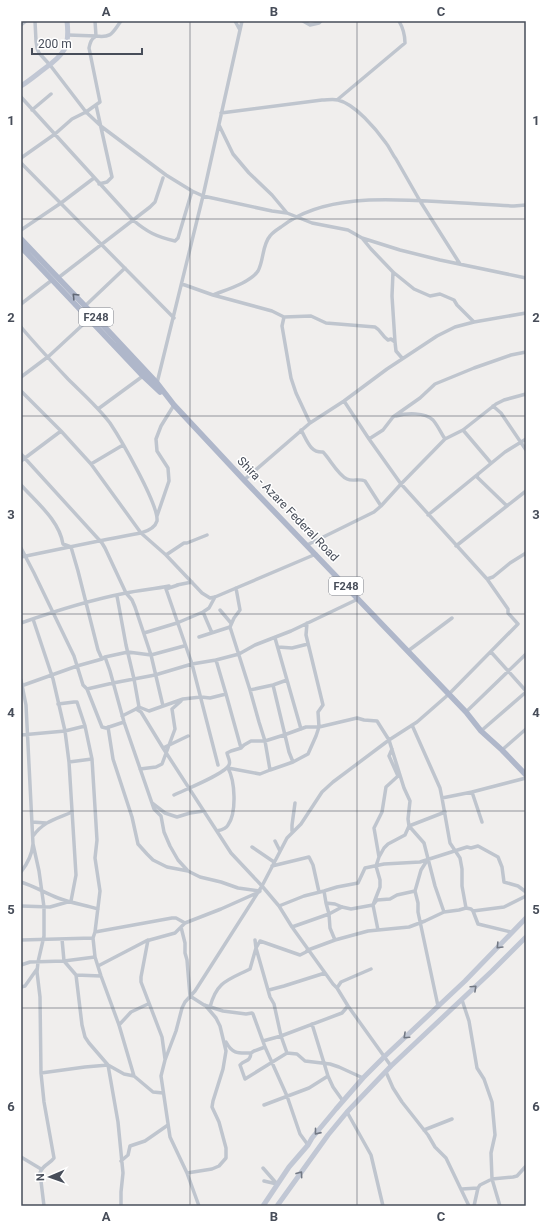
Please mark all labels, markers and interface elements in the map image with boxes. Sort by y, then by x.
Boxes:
text: A [102,4,111,19]
text: B [270,4,278,19]
text: C [437,4,446,19]
scale bar [32,30,142,56]
text: 200 m [38,37,72,51]
text: 1 [7,113,15,128]
text: 1 [532,113,540,128]
one-way arrow [73,293,80,301]
road number: F248 [79,308,113,326]
text: 2 [7,310,15,325]
text: 2 [532,310,540,325]
street label: Shira - Azare Federal Road [234,454,342,564]
text: 3 [7,507,15,522]
text: 3 [532,507,540,522]
road number: F248 [329,577,363,595]
text: 4 [7,705,15,720]
text: 4 [532,705,540,720]
text: 5 [7,902,15,917]
text: 5 [532,902,540,917]
one-way arrow [497,941,504,948]
one-way arrow [469,985,477,993]
one-way arrow [403,1032,411,1039]
text: 6 [7,1099,15,1114]
text: 6 [532,1099,540,1114]
one-way arrow [315,1127,322,1134]
north arrow [30,1157,70,1197]
one-way arrow [295,1172,302,1179]
text: N [34,1173,47,1181]
text: A [102,1209,111,1224]
text: B [270,1209,278,1224]
text: C [437,1209,446,1224]

